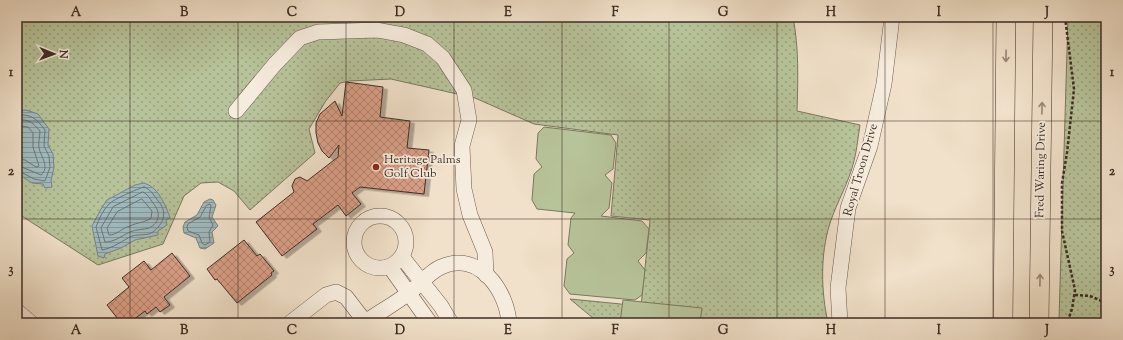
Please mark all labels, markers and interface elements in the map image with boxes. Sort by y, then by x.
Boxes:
text: A [71,4,82,22]
text: B [180,4,189,22]
text: C [287,4,297,22]
text: D [395,4,405,22]
text: E [504,4,512,22]
text: F [611,4,619,22]
text: G [718,4,729,22]
text: H [826,4,837,22]
text: I [937,4,942,22]
text: J [1044,4,1049,22]
north arrow [34,34,74,74]
text: N [55,49,71,59]
one-way arrow [1002,49,1010,62]
text: 1 [9,64,14,82]
text: 1 [1110,64,1115,82]
one-way arrow [1038,102,1046,115]
street label: Royal Troon Drive [839,121,883,218]
street label: Fred Waring Drive [1031,121,1051,218]
place label: Heritage Palms Golf Club [384,151,461,183]
marker: Heritage Palms Golf Club [371,162,381,172]
text: 2 [8,163,15,181]
text: 2 [1109,163,1116,181]
text: 3 [8,261,14,279]
text: 3 [1109,261,1115,279]
one-way arrow [1036,274,1044,287]
text: A [71,322,82,340]
text: B [180,322,189,340]
text: C [287,322,297,340]
text: D [395,322,405,340]
text: E [504,322,512,340]
text: F [611,322,619,340]
text: G [718,322,729,340]
text: H [826,322,837,340]
text: I [937,322,942,340]
text: J [1044,322,1049,340]

